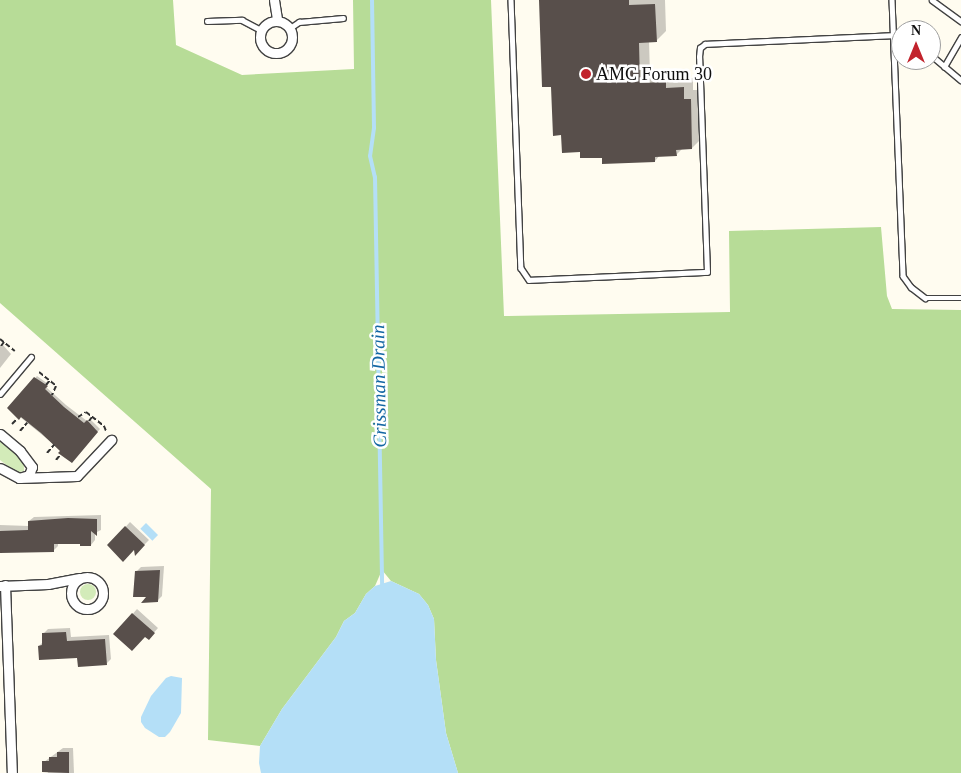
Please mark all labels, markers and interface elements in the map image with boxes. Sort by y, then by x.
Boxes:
north arrow [891,20,941,70]
text: N [911,23,921,38]
place label: AMC Forum 30 [596,63,712,85]
marker: AMC Forum 30 [580,68,592,80]
water label: Crissman Drain [367,324,391,448]

